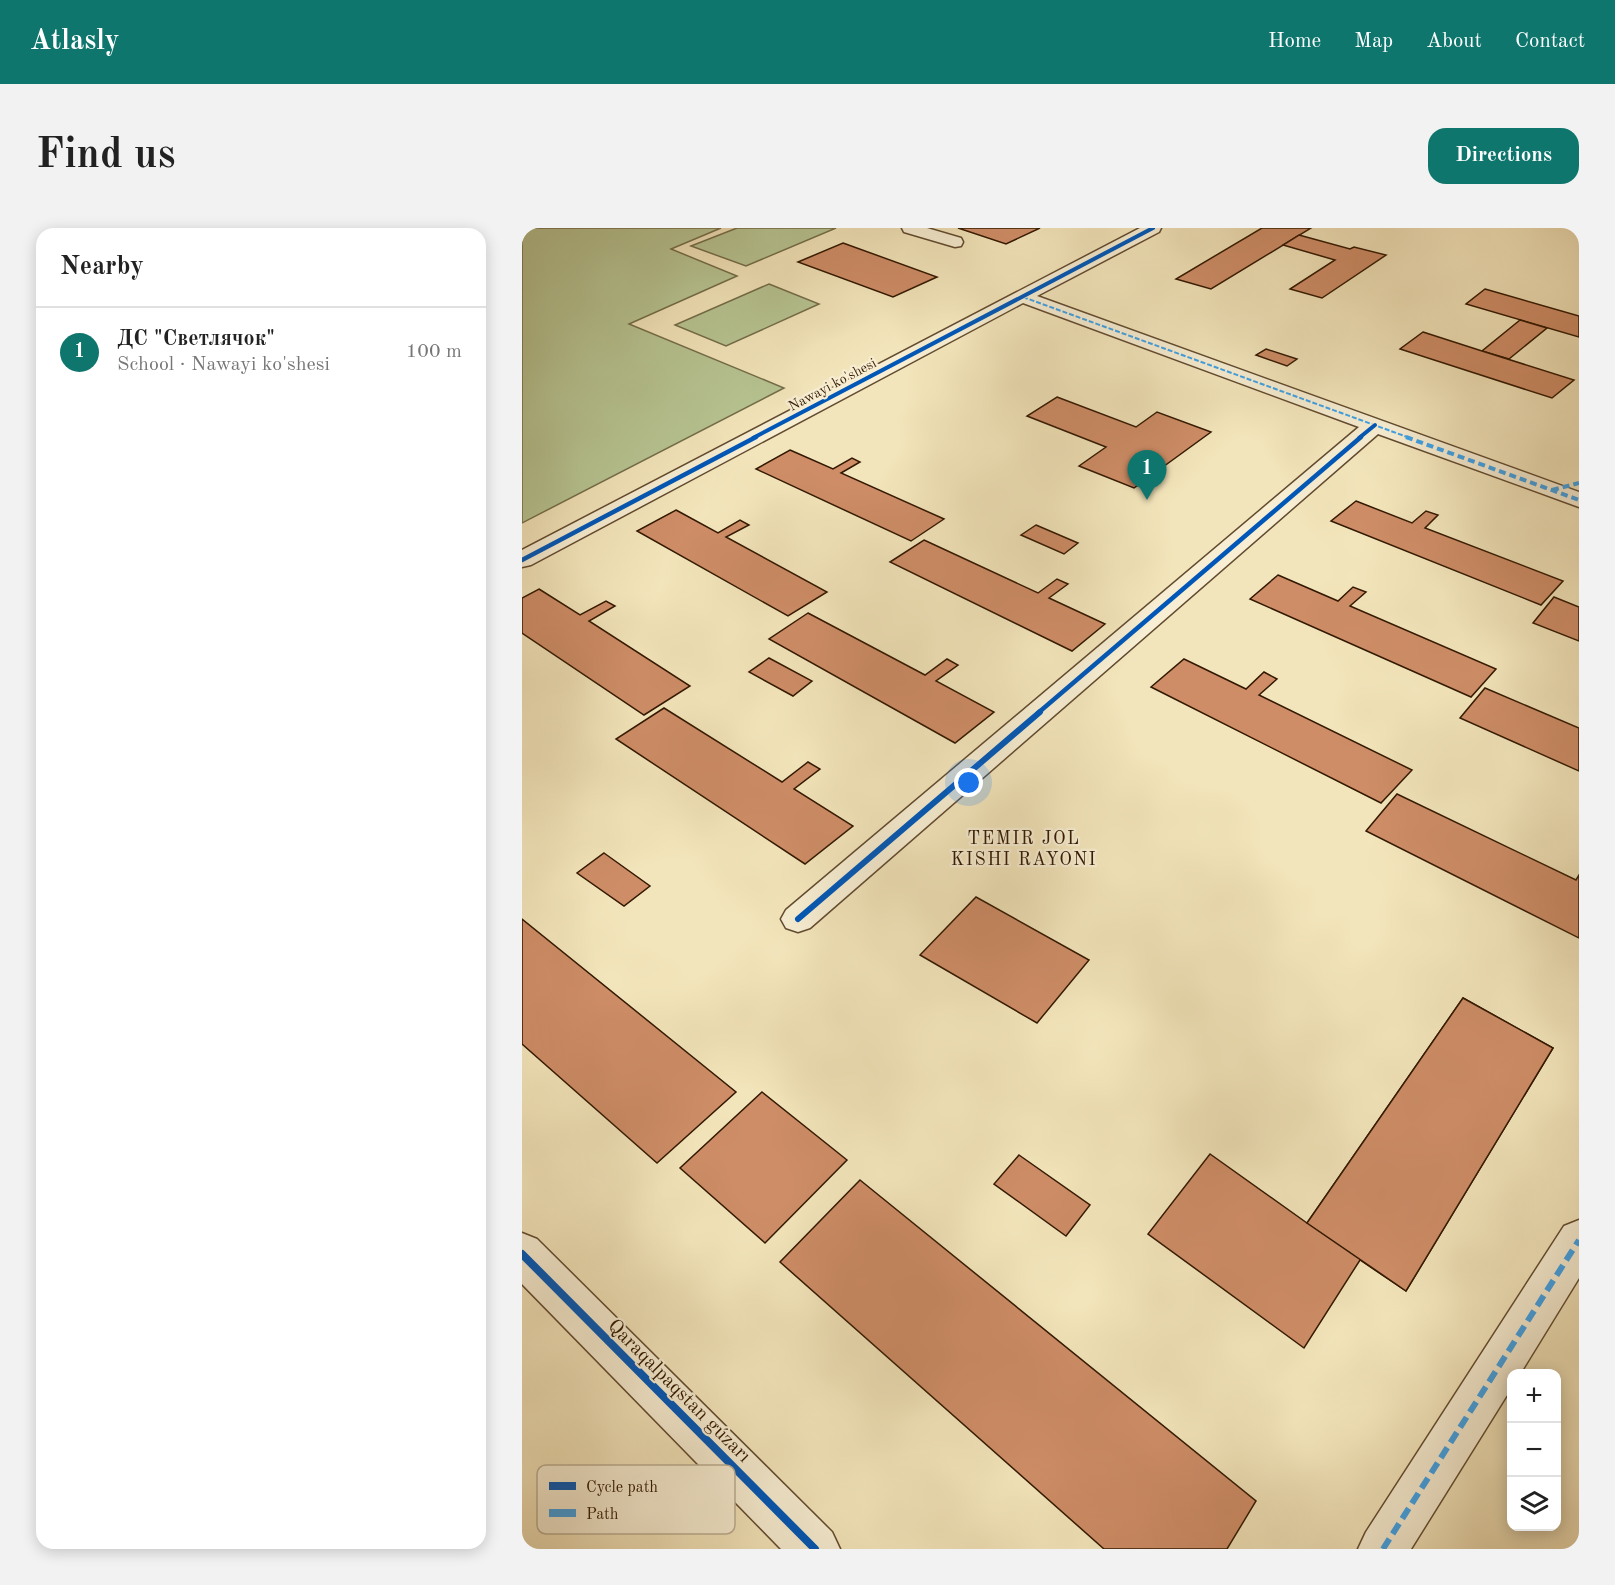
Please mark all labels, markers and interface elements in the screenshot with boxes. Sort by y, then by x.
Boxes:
text: Atlasly [30,28,120,56]
text: Home [1268,31,1321,52]
text: Map [1354,31,1393,52]
text: About [1426,31,1482,52]
text: Contact [1515,31,1585,52]
button: Directions [1428,128,1579,184]
text: Find us [36,135,175,177]
text: Nearby [60,254,144,280]
text: ДС "Светлячок" [117,328,275,350]
text: 1 [74,342,85,362]
text: 100 m [406,342,462,362]
text: School · Nawayi ko'shesi [117,355,330,375]
street label: Nawayi ko'shesi [786,356,879,414]
pin: 1 [1128,450,1166,500]
your location [954,768,983,797]
district label: TEMIR JOL KISHI RAYONI [951,830,1097,869]
street label: Qaraqalpaqstan gúzarı [603,1316,754,1467]
map controls [1507,1369,1561,1531]
button: + [1507,1369,1561,1423]
button: − [1507,1423,1561,1477]
legend [537,1465,735,1534]
button: layers [1507,1477,1561,1531]
text: Cycle path [586,1480,658,1496]
text: Path [586,1507,619,1523]

